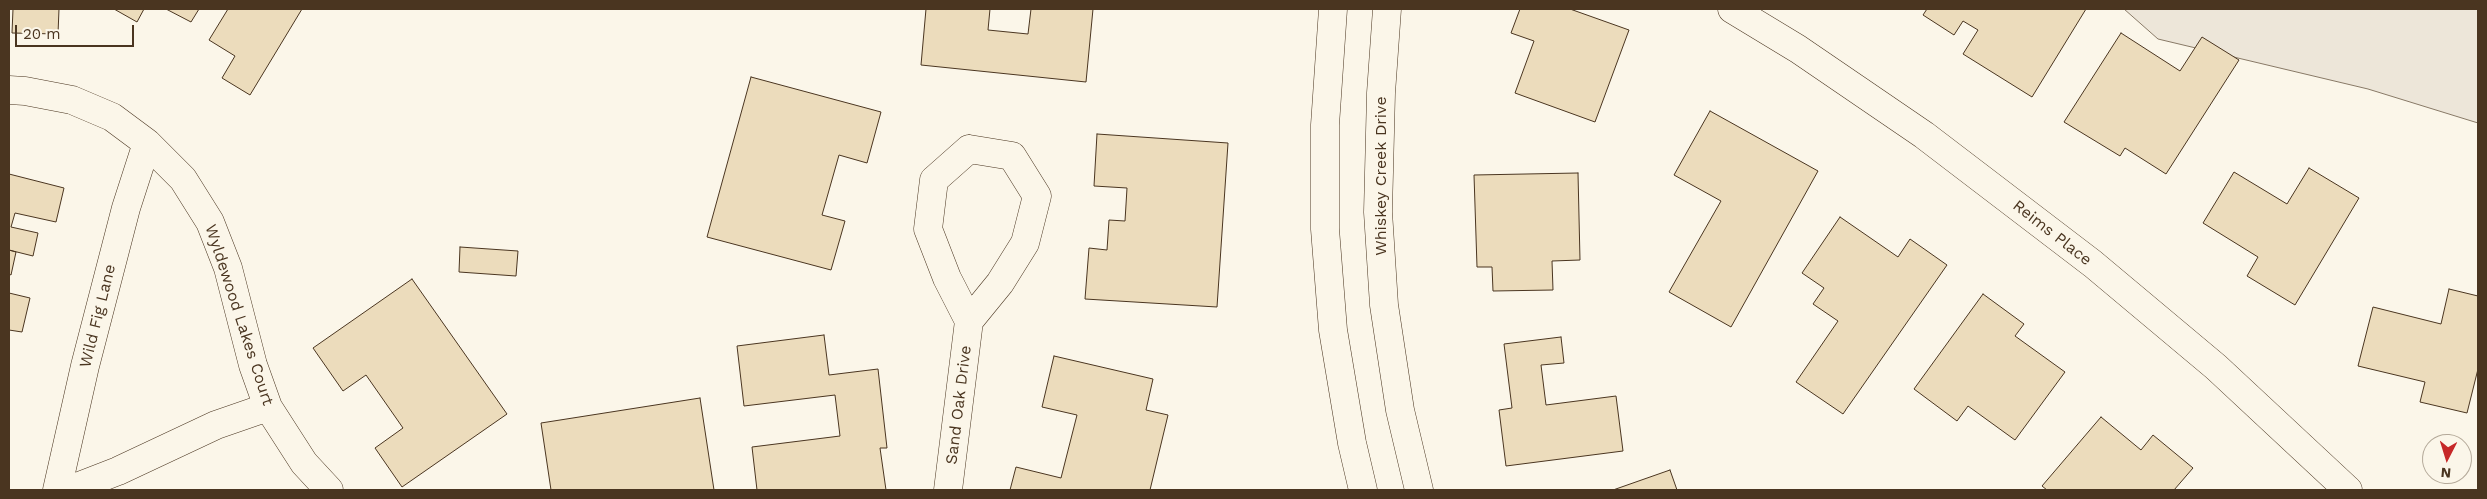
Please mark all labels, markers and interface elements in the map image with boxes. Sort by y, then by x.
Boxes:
scale bar [18,15,136,47]
text: 20 m [23,25,61,43]
street label: Whiskey Creek Drive [1371,96,1391,256]
street label: Reims Place [2009,196,2095,270]
street label: Wyldewood Lakes Court [201,222,277,408]
street label: Wild Fig Lane [76,262,120,370]
street label: Sand Oak Drive [942,344,976,466]
north arrow [2422,434,2472,484]
text: N [2440,465,2452,481]

